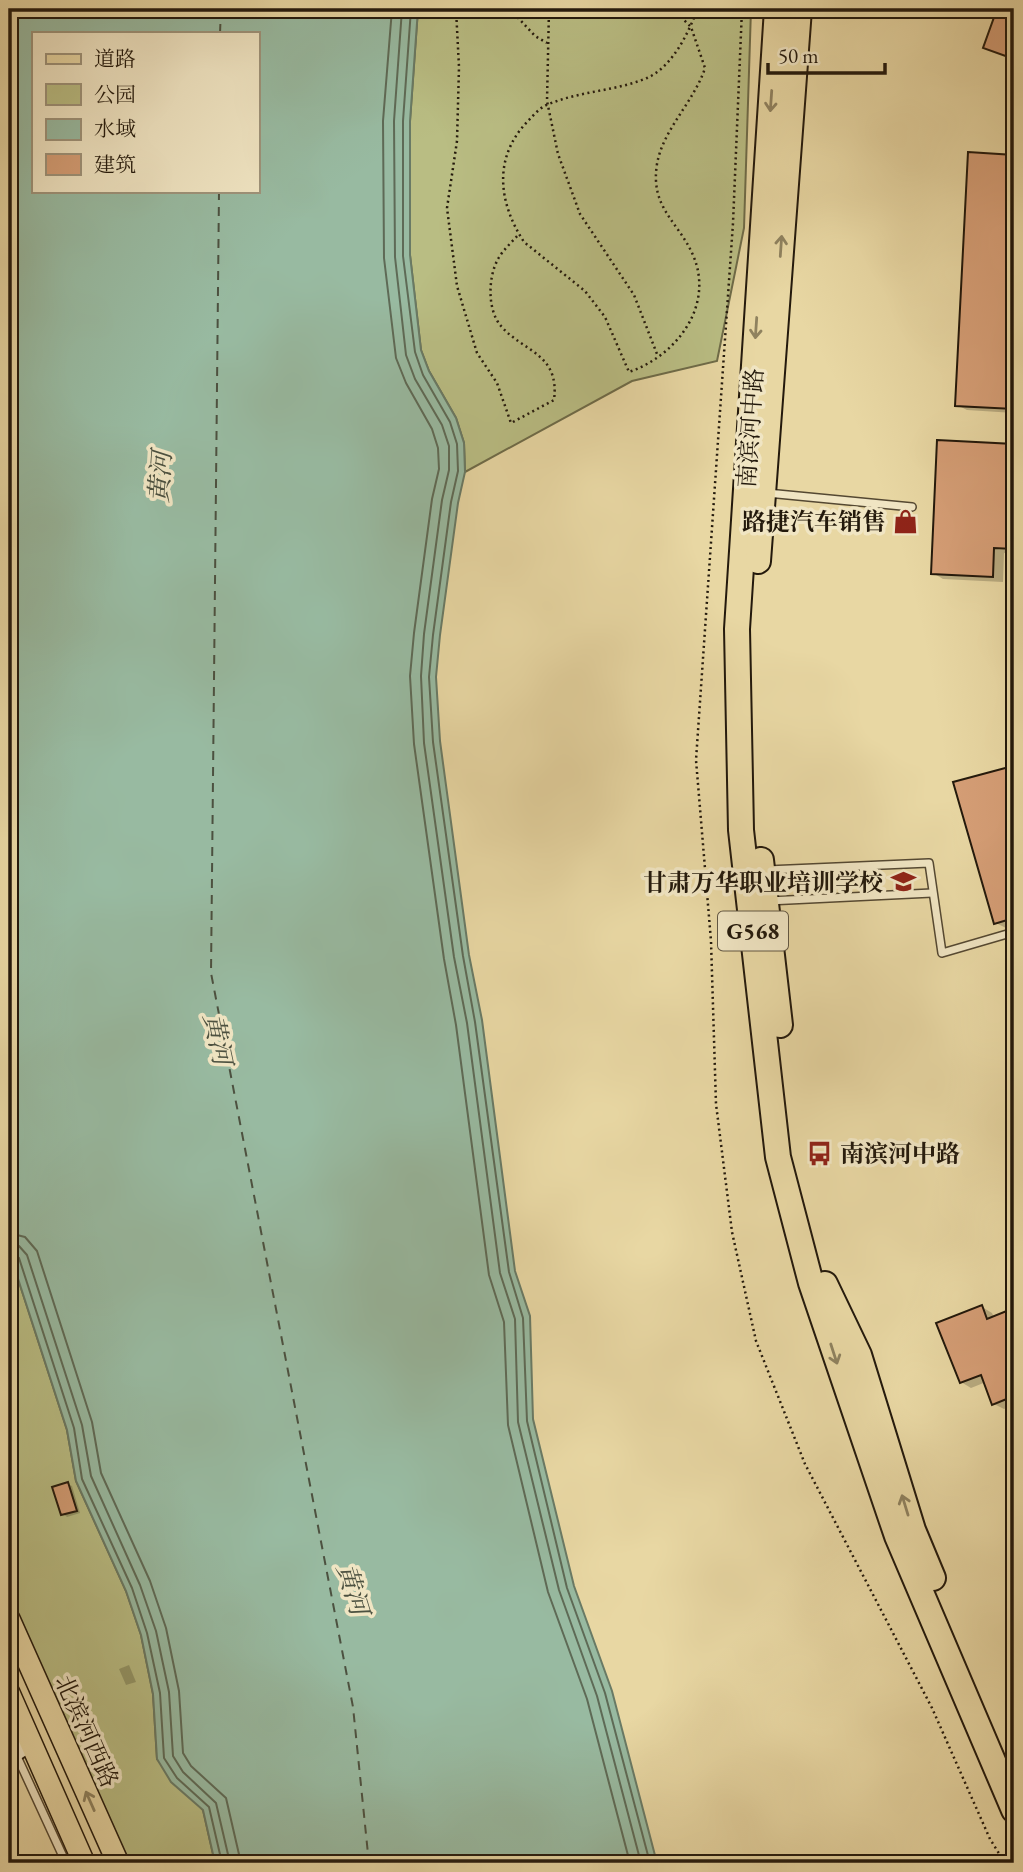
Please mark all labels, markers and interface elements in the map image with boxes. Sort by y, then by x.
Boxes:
legend [32,32,259,192]
scale bar [768,32,885,76]
text: 50 m [778,42,819,69]
text: 道路 [94,45,136,72]
text: 公园 [94,81,136,108]
one-way arrow [764,90,777,112]
text: 水域 [94,115,136,142]
text: 建筑 [94,151,136,178]
one-way arrow [775,235,788,258]
one-way arrow [749,317,762,339]
street label: 南滨河中路 [730,367,770,489]
water label: 黄河 [141,446,179,504]
place label: 路捷汽车销售 [742,506,886,537]
shop icon: 路捷汽车销售 [892,507,920,535]
place label: 甘肃万华职业培训学校 [643,867,883,898]
school or university icon: 甘肃万华职业培训学校 [889,868,917,896]
road number: G568 [718,912,788,950]
water label: 黄河 [196,1010,241,1072]
place label: 南滨河中路 [840,1138,960,1169]
bus stop icon: 南滨河中路 [806,1139,834,1167]
one-way arrow [829,1342,841,1364]
one-way arrow [898,1495,911,1517]
water label: 黄河 [329,1559,378,1623]
street label: 北滨河西路 [48,1670,126,1792]
one-way arrow [83,1791,96,1812]

